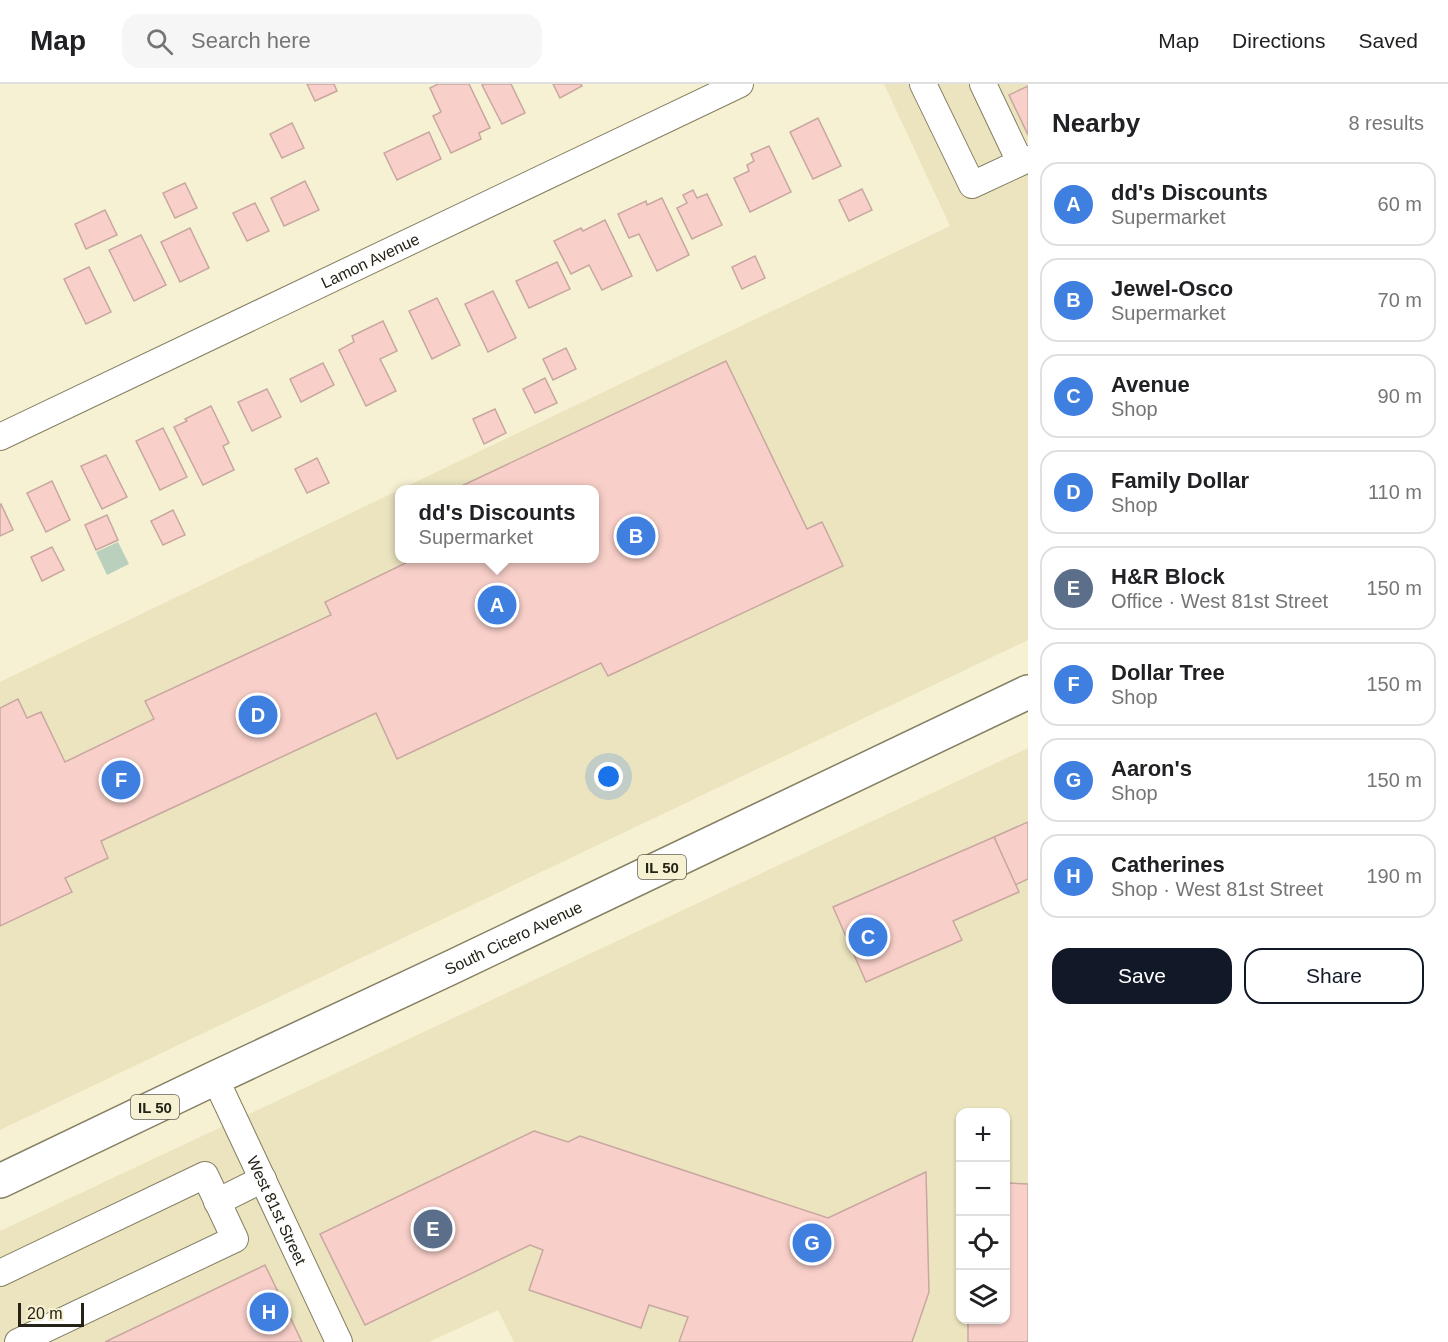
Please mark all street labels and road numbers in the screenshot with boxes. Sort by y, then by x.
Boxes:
street label: Lamon Avenue [318,230,422,291]
road number: IL 50 [638,855,686,879]
street label: South Cicero Avenue [442,898,585,978]
road number: IL 50 [131,1095,179,1119]
street label: West 81st Street [244,1153,310,1268]

